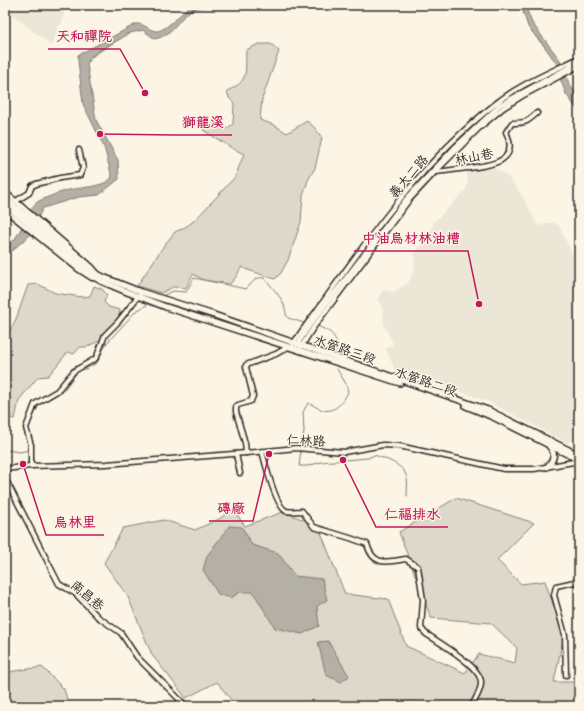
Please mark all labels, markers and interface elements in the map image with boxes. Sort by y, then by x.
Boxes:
callout: 天和禪院 [48,23,120,49]
text: 天和禪院 [56,29,112,47]
callout: 獅龍溪 [174,109,232,135]
text: 獅龍溪 [182,116,224,133]
street label: 林山巷 [454,146,495,170]
street label: 義大二路 [386,152,433,202]
callout: 中油烏材林油槽 [354,225,468,251]
text: 中油烏材林油槽 [362,232,460,249]
street label: 水管路三段 [311,333,378,369]
street label: 水管路二段 [392,365,459,401]
street label: 仁林路 [286,433,326,451]
callout: 磚廠 [209,495,253,521]
callout: 仁福排水 [376,501,448,527]
text: 磚廠 [217,502,245,519]
text: 仁福排水 [384,507,441,525]
callout: 烏林里 [46,509,104,535]
text: 烏林里 [54,515,96,533]
street label: 南昌巷 [67,578,107,615]

